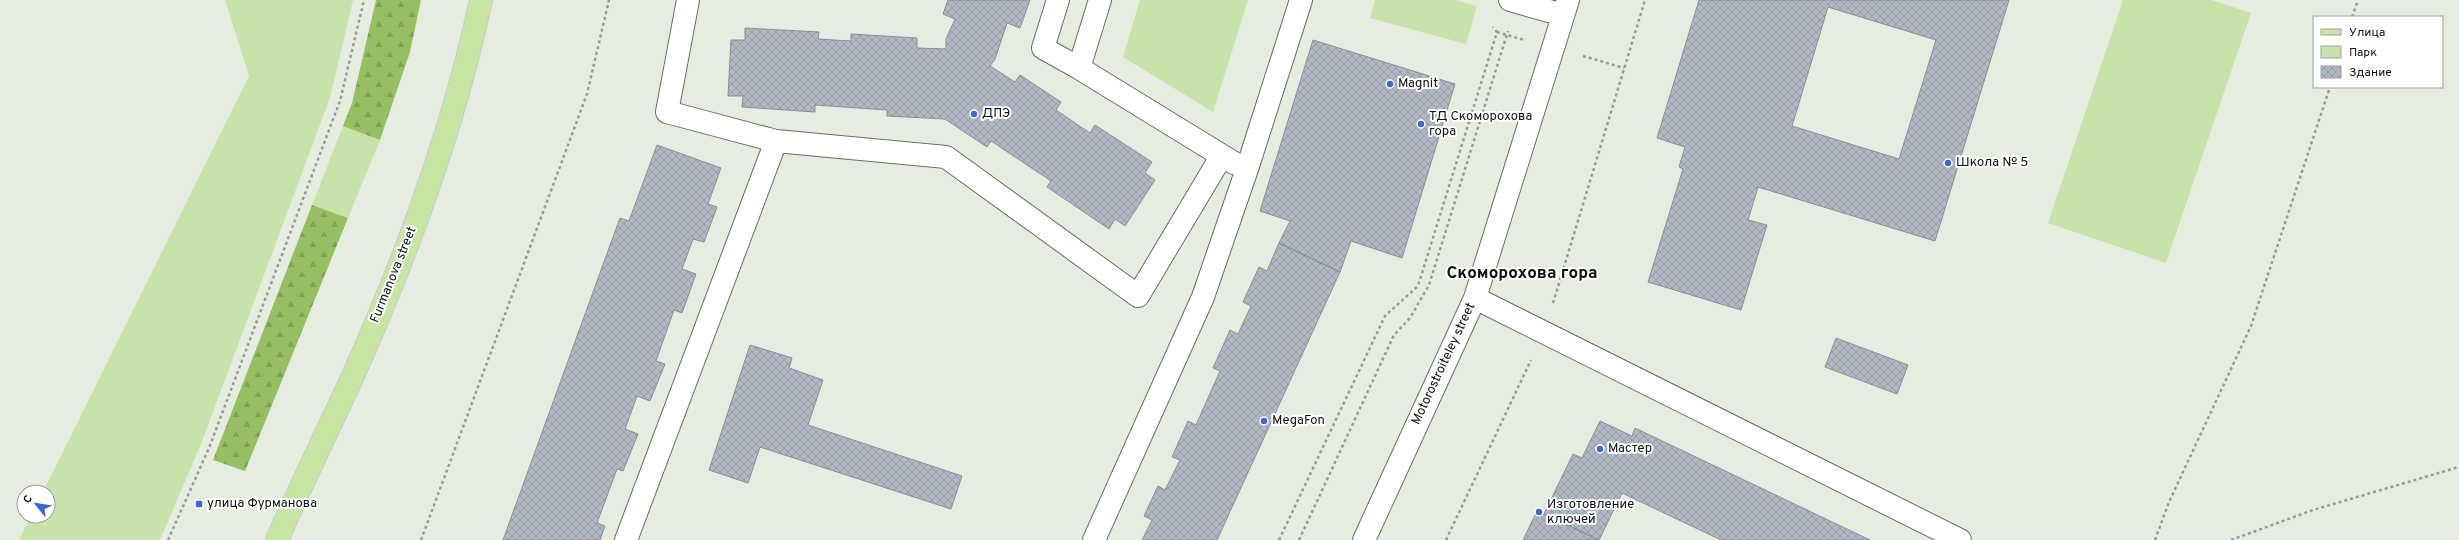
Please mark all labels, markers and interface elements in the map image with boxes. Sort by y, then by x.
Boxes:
legend [2313,16,2443,88]
text: Улица [2349,25,2385,41]
text: Парк [2349,45,2377,61]
text: Здание [2349,65,2392,81]
place label: Magnit [1398,76,1438,92]
marker: Magnit [1385,79,1395,89]
place label: ДПЭ [982,106,1010,122]
marker: ДПЭ [969,109,979,119]
place label: ТД Скоморохова гора [1429,109,1532,140]
marker: ТД Скоморохова гора [1416,119,1426,129]
place label: Школа № 5 [1956,155,2028,171]
marker: Школа № 5 [1943,158,1953,168]
street label: Furmanova street [367,224,421,325]
district label: Скоморохова гора [1446,263,1598,285]
street label: Motorostroiteley street [1409,300,1479,428]
place label: MegaFon [1272,413,1325,429]
marker: MegaFon [1259,416,1269,426]
place label: Мастер [1608,441,1652,457]
marker: Мастер [1595,444,1605,454]
north arrow [16,484,56,524]
text: С [20,493,36,506]
place label: улица Фурманова [207,496,317,512]
place label: Изготовление ключей [1547,497,1634,528]
marker: улица Фурманова [194,499,204,509]
marker: Изготовление ключей [1534,507,1544,517]

